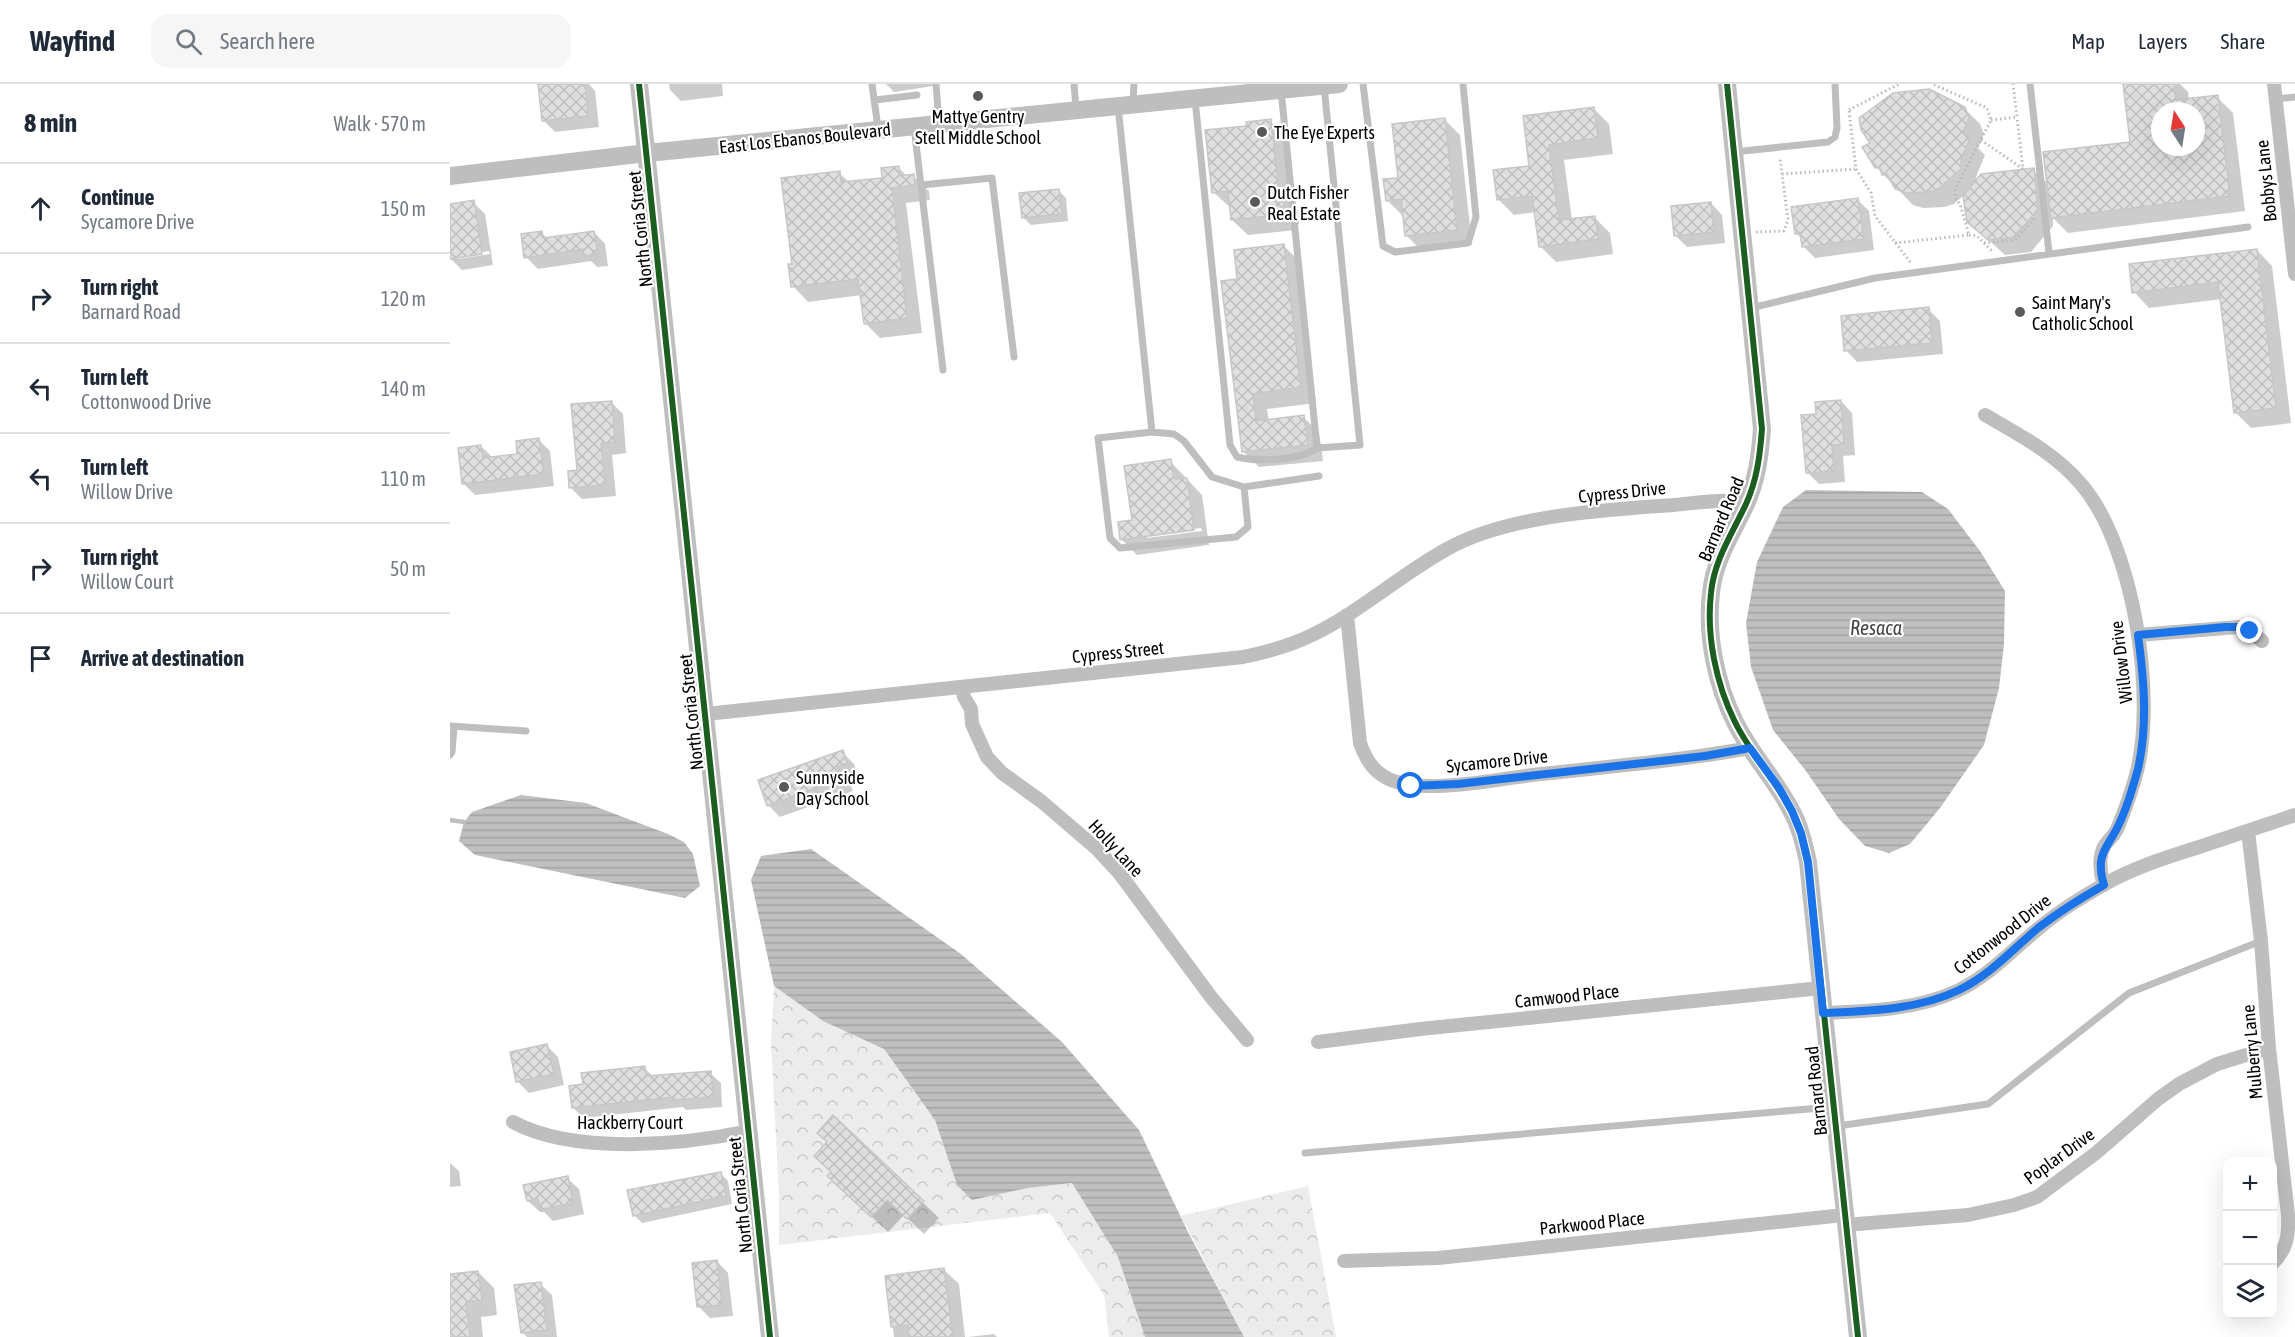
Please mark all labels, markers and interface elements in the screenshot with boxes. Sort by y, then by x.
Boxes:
search box [151,14,571,68]
text: Wayfind [30,25,115,57]
icon: search [172,25,205,58]
text: Search here [220,28,315,54]
text: Map [2071,29,2105,53]
text: Layers [2138,29,2188,53]
text: Share [2221,29,2265,53]
marker: Mattye Gentry Stell Middle School [971,89,985,103]
north arrow [2151,102,2205,156]
place label: Mattye Gentry Stell Middle School [915,106,1041,148]
text: 8 min [24,108,77,138]
text: Walk · 570 m [334,112,426,135]
street label: East Los Ebanos Boulevard [718,119,892,157]
place label: The Eye Experts [1274,122,1375,143]
marker: The Eye Experts [1255,125,1269,139]
street label: Bobbys Lane [2251,139,2281,223]
street label: North Coria Street [623,170,657,288]
place label: Dutch Fisher Real Estate [1267,182,1349,224]
text: Continue [81,184,155,210]
icon: ahead [24,192,57,225]
marker: Dutch Fisher Real Estate [1248,195,1262,209]
text: 150 m [381,197,426,220]
text: Sycamore Drive [81,210,194,233]
text: Turn right [81,274,158,300]
icon: right [24,282,57,315]
text: 120 m [381,287,426,310]
place label: Saint Mary's Catholic School [2032,292,2134,334]
text: Barnard Road [81,300,181,323]
marker: Saint Mary's Catholic School [2013,305,2027,319]
text: Turn left [81,364,148,390]
icon: left [24,372,57,405]
text: 140 m [381,377,426,400]
text: Cottonwood Drive [81,390,211,413]
text: Turn left [81,454,148,480]
icon: left [24,462,57,495]
text: 110 m [381,467,426,490]
street label: Barnard Road [1694,473,1748,565]
street label: Cypress Drive [1577,477,1667,507]
text: Willow Drive [81,480,173,503]
text: Turn right [81,544,158,570]
icon: right [24,552,57,585]
text: 50 m [390,557,426,580]
text: Willow Court [81,570,174,593]
water label: Resaca [1850,616,1902,639]
route end [2236,617,2262,643]
street label: Willow Drive [2106,620,2136,704]
street label: Cypress Street [1071,637,1165,667]
icon: arrive [24,642,57,675]
text: Arrive at destination [81,645,244,671]
street label: North Coria Street [674,653,708,771]
street label: Sycamore Drive [1445,745,1549,777]
place label: Sunnyside Day School [796,767,869,809]
route start [1397,772,1423,798]
marker: Sunnyside Day School [777,780,791,794]
street label: Holly Lane [1084,815,1148,881]
street label: Cottonwood Drive [1949,890,2055,978]
street label: Camwood Place [1514,980,1620,1012]
street label: Mulberry Lane [2237,1004,2267,1100]
street label: Barnard Road [1801,1045,1831,1137]
street label: Hackberry Court [577,1112,683,1133]
street label: Poplar Drive [2020,1124,2098,1188]
street label: North Coria Street [723,1136,757,1254]
map controls [2223,1157,2277,1319]
button: + [2223,1157,2277,1211]
street label: Parkwood Place [1539,1207,1645,1239]
button: − [2223,1211,2277,1265]
button: layers [2223,1265,2277,1319]

